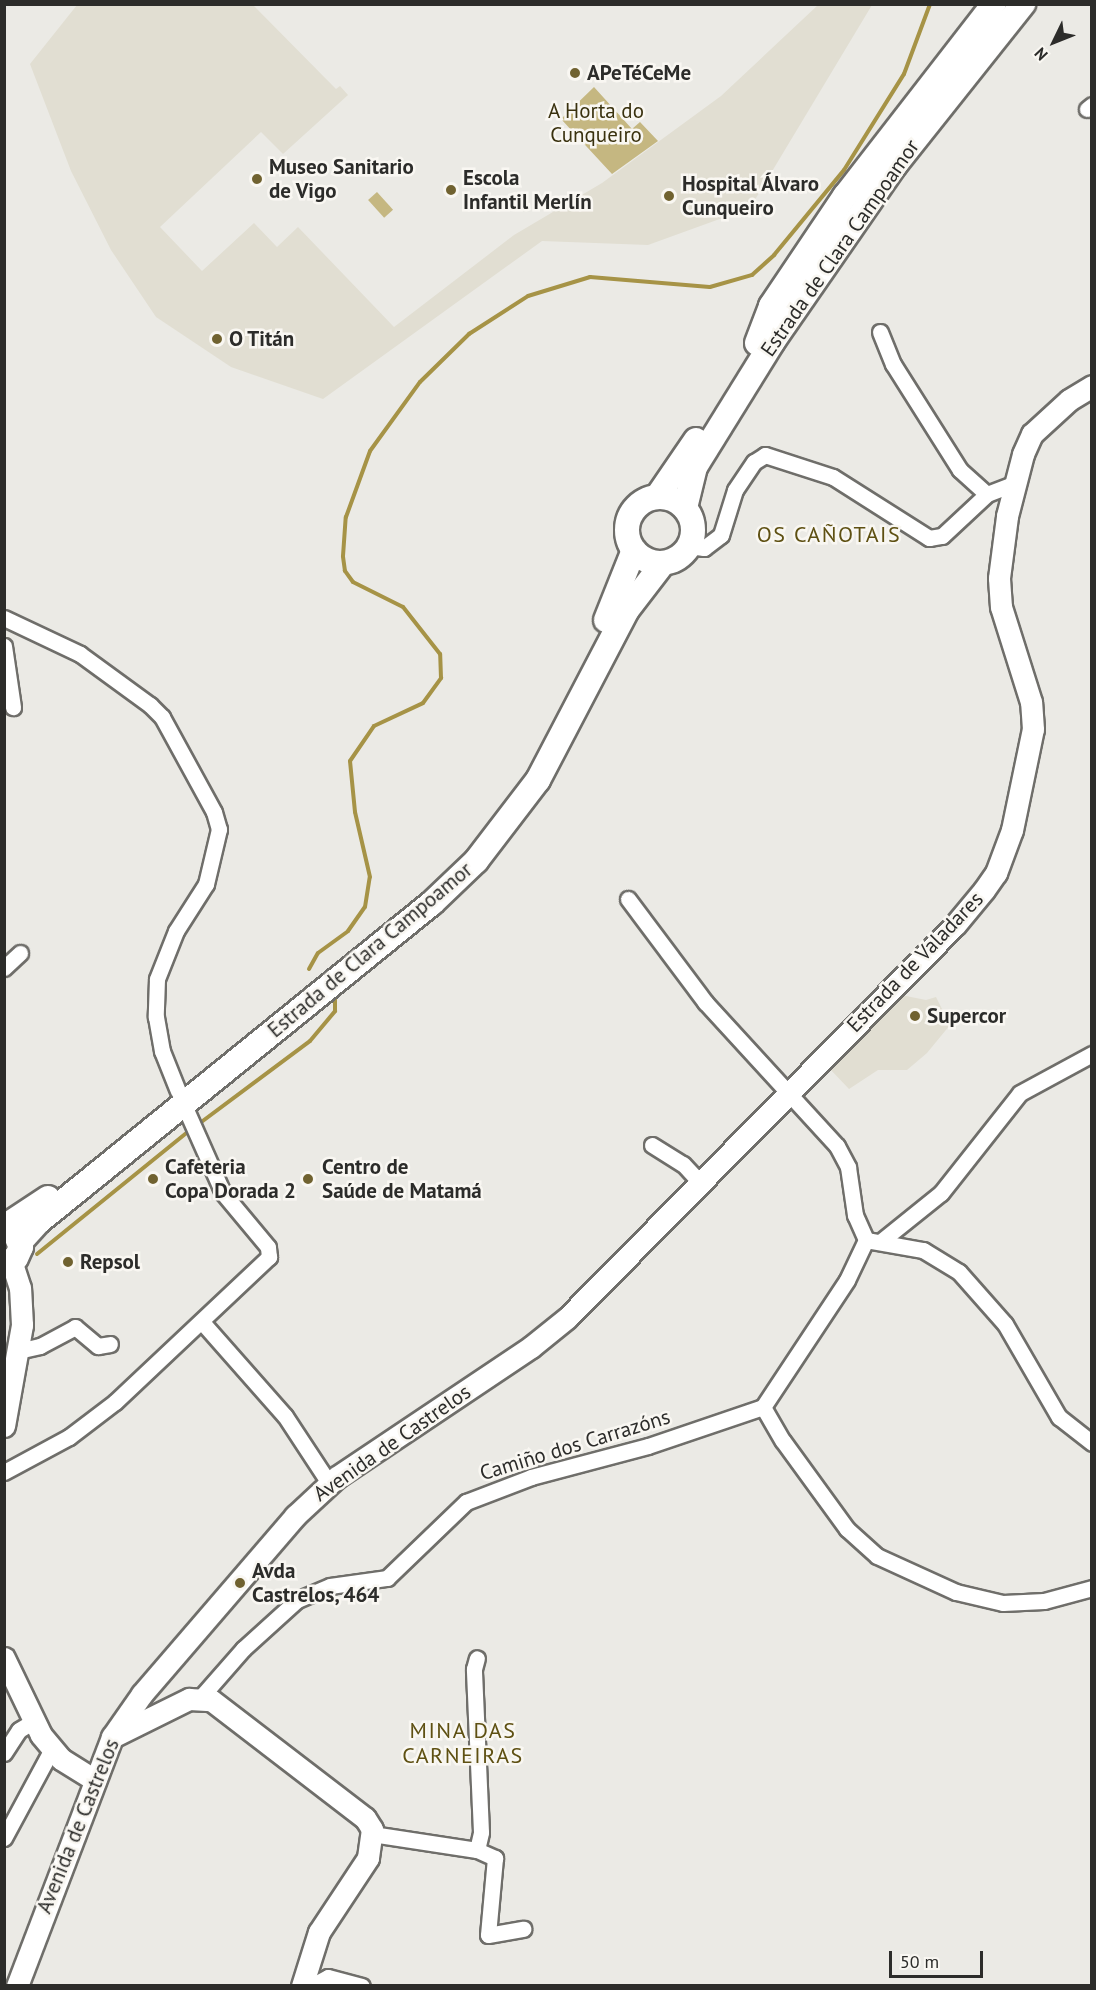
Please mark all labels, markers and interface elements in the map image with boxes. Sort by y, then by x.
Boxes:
north arrow [1024,12,1084,72]
text: N [1030,44,1052,65]
place label: APeTéCeMe [587,60,691,86]
marker: APeTéCeMe [568,66,582,80]
park label: A Horta do Cunqueiro [548,98,644,148]
street label: Estrada de Clara Campoamor [755,135,925,361]
place label: Museo Sanitario de Vigo [269,154,414,204]
place label: Escola Infantil Merlín [463,165,592,215]
place label: Hospital Álvaro Cunqueiro [682,171,820,221]
marker: Museo Sanitario de Vigo [250,172,264,186]
marker: Escola Infantil Merlín [444,183,458,197]
marker: Hospital Álvaro Cunqueiro [660,187,678,205]
place label: O Titán [229,326,295,352]
marker: O Titán [210,332,224,346]
district label: OS CAÑOTAIS [757,522,901,548]
street label: Estrada de Clara Campoamor [263,857,477,1043]
street label: Estrada de Valadares [841,886,989,1038]
place label: Supercor [927,1003,1006,1029]
marker: Supercor [908,1009,922,1023]
place label: Cafeteria Copa Dorada 2 [165,1154,296,1204]
place label: Centro de Saúde de Matamá [322,1154,482,1204]
marker: Centro de Saúde de Matamá [299,1170,317,1188]
marker: Cafeteria Copa Dorada 2 [146,1172,160,1186]
place label: Repsol [80,1249,140,1275]
marker: Repsol [61,1255,75,1269]
street label: Avenida de Castrelos [309,1379,475,1507]
street label: Camiño dos Carrazóns [477,1404,673,1486]
place label: Avda Castrelos, 464 [252,1558,381,1608]
marker: Avda Castrelos, 464 [233,1576,247,1590]
district label: MINA DAS CARNEIRAS [402,1717,524,1768]
street label: Avenida de Castrelos [31,1735,125,1917]
scale bar [892,1939,986,1977]
text: 50 m [900,1950,939,1973]

